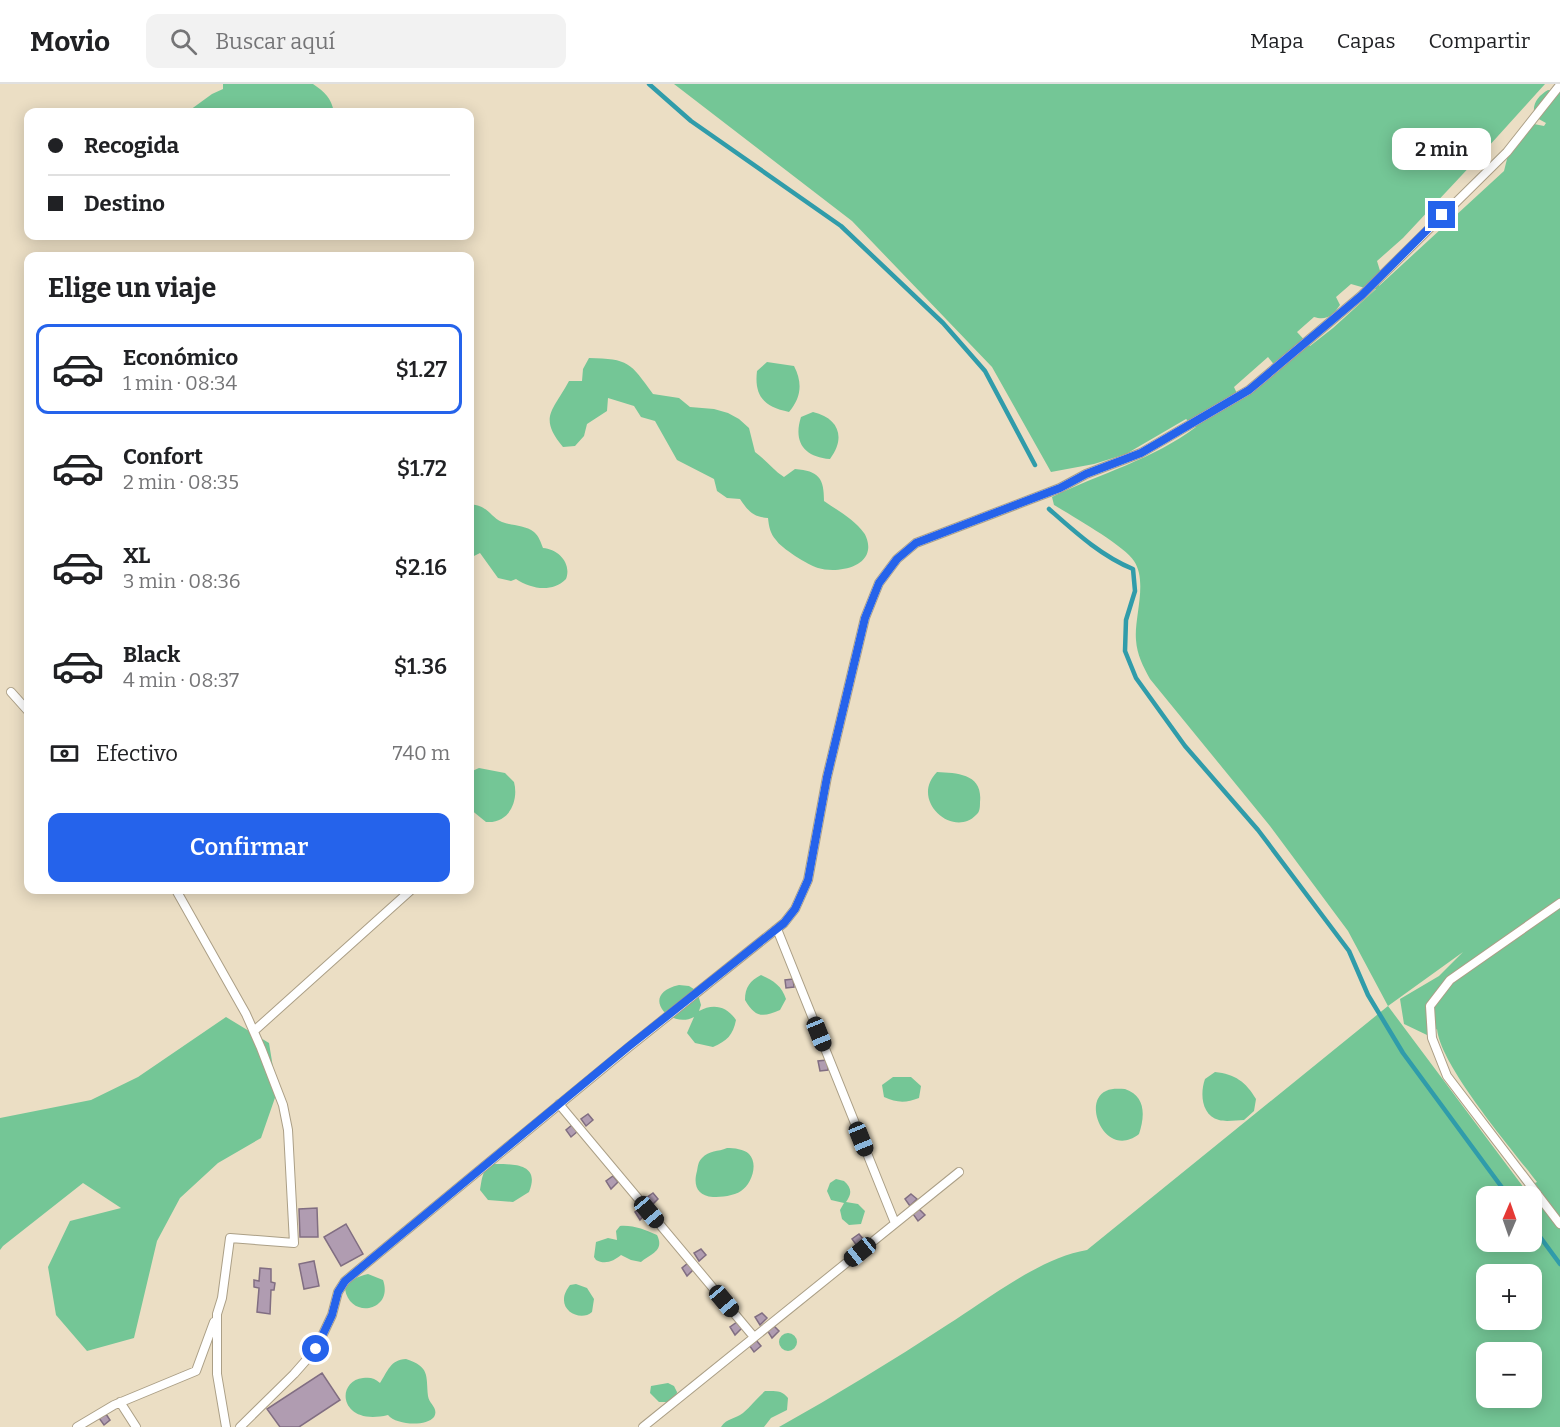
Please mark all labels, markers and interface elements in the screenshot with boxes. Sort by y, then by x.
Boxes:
search box [146,14,566,68]
text: Movio [30,25,110,58]
icon: search [167,25,200,58]
text: Buscar aquí [215,28,335,55]
text: Mapa [1250,28,1304,54]
text: Capas [1337,28,1395,54]
text: Compartir [1428,28,1530,54]
callout: 2 min [1392,128,1492,170]
text: Recogida [84,132,179,159]
text: 2 min [1415,137,1468,161]
text: Destino [84,190,165,217]
route end [1428,201,1455,228]
text: Elige un viaje [48,272,216,304]
icon: car [51,342,105,396]
text: Económico [123,344,238,371]
text: $1.27 [396,356,447,383]
text: 1 min · 08:34 [123,371,237,395]
icon: car [51,441,105,495]
text: Confort [123,443,203,470]
text: $1.72 [397,455,447,482]
text: 2 min · 08:35 [123,470,239,494]
icon: car [51,540,105,594]
text: XL [123,542,150,569]
text: $2.16 [395,554,447,581]
text: 3 min · 08:36 [123,569,241,593]
icon: car [51,639,105,693]
text: Black [123,641,180,668]
text: $1.36 [394,653,447,680]
text: 4 min · 08:37 [123,668,239,692]
icon: cash [48,737,81,770]
text: Efectivo [96,740,178,767]
text: 740 m [393,741,450,765]
button: Confirmar [48,813,450,882]
car [804,1014,834,1054]
car [846,1119,876,1159]
north arrow [1476,1186,1542,1252]
map controls [1476,1186,1542,1408]
car [631,1192,667,1232]
car [840,1234,880,1270]
button: + [1476,1264,1542,1330]
car [706,1281,742,1321]
route start [302,1335,329,1362]
button: − [1476,1342,1542,1408]

